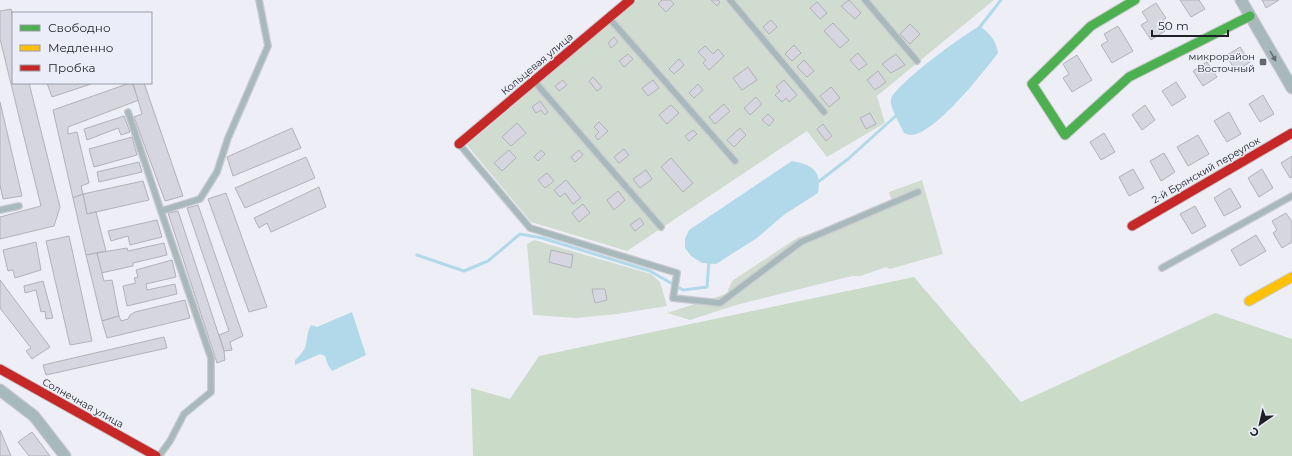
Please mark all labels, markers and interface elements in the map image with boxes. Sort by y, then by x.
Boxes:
legend [12,12,152,84]
scale bar [1152,12,1228,38]
text: 50 m [1158,18,1189,33]
text: Свободно [48,20,111,35]
street label: Кольцевая улица [498,30,576,98]
text: Медленно [48,40,114,55]
place label: микрорайон Восточный [1189,50,1255,75]
one-way arrow [1270,50,1277,62]
marker: микрорайон Восточный [1258,57,1268,67]
text: Пробка [48,60,96,75]
street label: 2-й Брянский переулок [1149,133,1263,206]
street label: Солнечная улица [40,375,126,431]
north arrow [1240,404,1280,444]
text: С [1247,424,1262,440]

